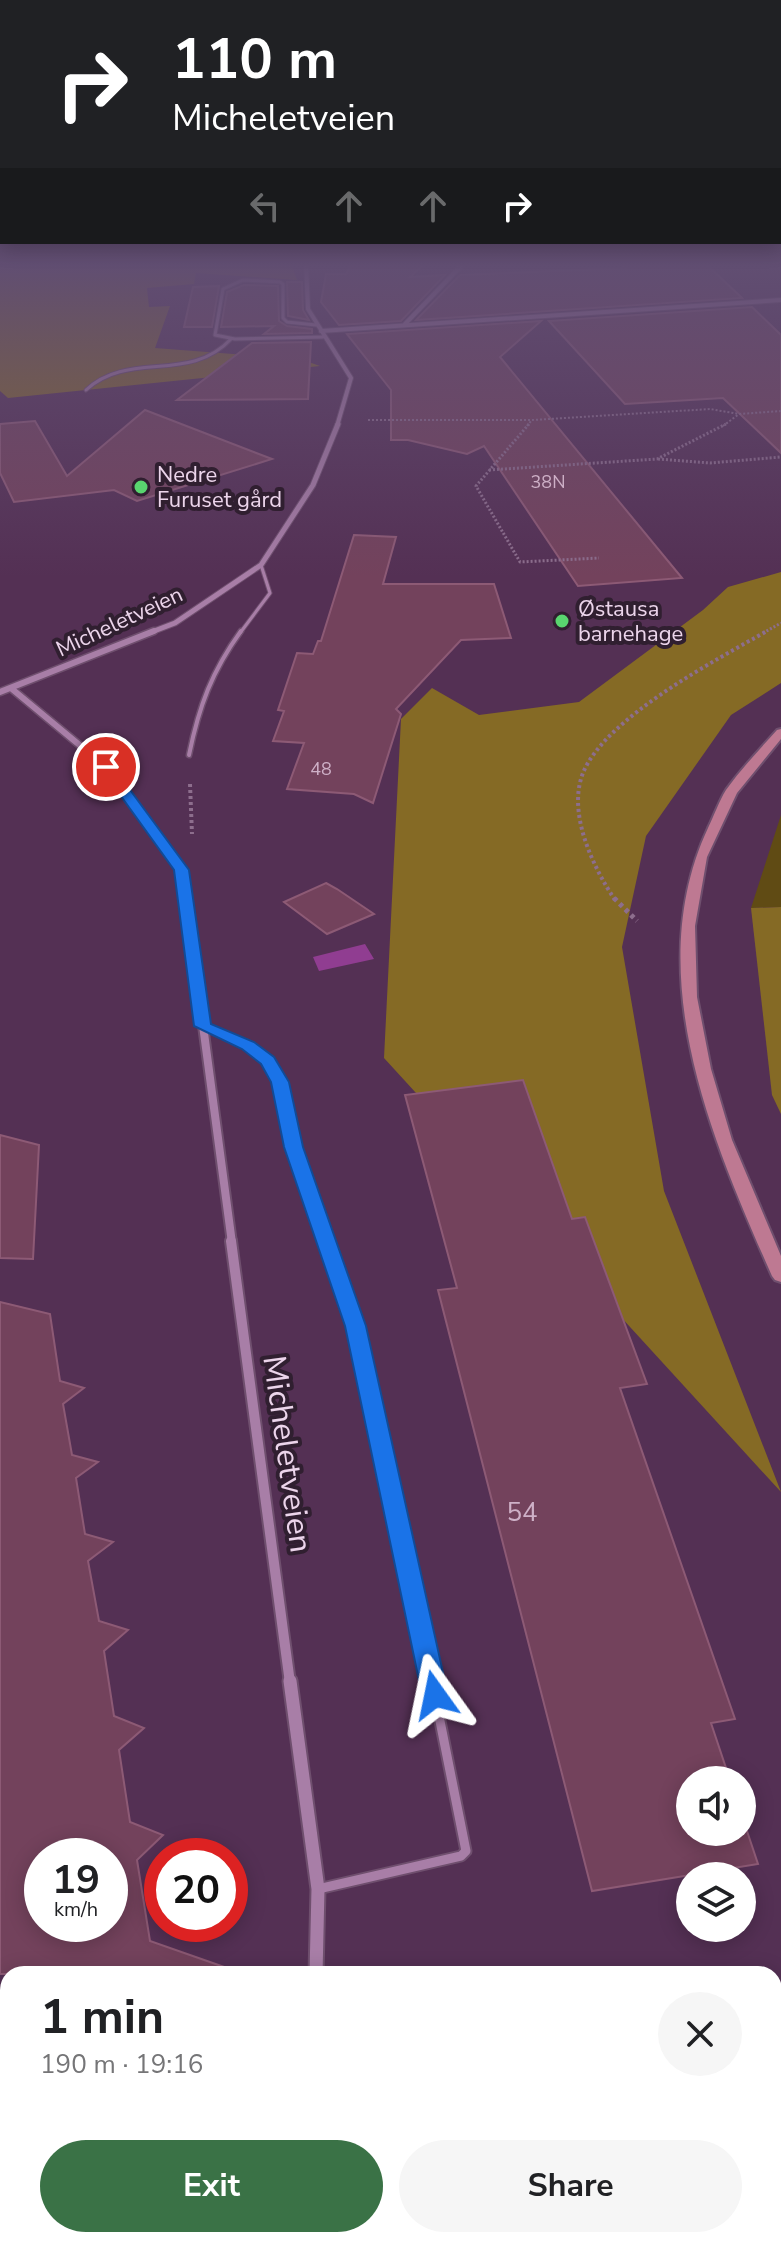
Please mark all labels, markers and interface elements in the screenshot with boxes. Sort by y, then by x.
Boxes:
text: 110 m [172,21,337,98]
icon: right [40,32,144,136]
text: Micheletveien [172,94,395,143]
icon: left [243,184,287,228]
icon: ahead [327,184,371,228]
icon: ahead [411,184,455,228]
icon: right [495,184,539,228]
place label: Nedre Furuset gård [157,460,282,515]
house number: 38N [531,470,565,494]
marker: Nedre Furuset gård [132,478,150,496]
street label: Micheletveien [51,579,188,664]
place label: Østausa barnehage [578,594,683,649]
marker: Østausa barnehage [553,612,571,630]
pin [72,733,140,801]
icon: arrive [84,745,128,789]
house number: 48 [310,757,332,781]
street label: Micheletveien [252,1353,323,1555]
house number: 54 [506,1495,538,1530]
position arrow [393,1653,477,1737]
map controls [676,1766,756,1942]
button: sound [676,1766,756,1846]
speed limit sign: 20 [144,1838,248,1942]
text: 19 [52,1853,100,1907]
button: layers [676,1862,756,1942]
text: km/h [54,1896,98,1923]
text: 1 min [40,1984,164,2050]
button: close [658,1992,742,2076]
text: 190 m · 19:16 [40,2047,203,2082]
button: Exit [40,2140,383,2232]
button: Share [399,2140,742,2232]

